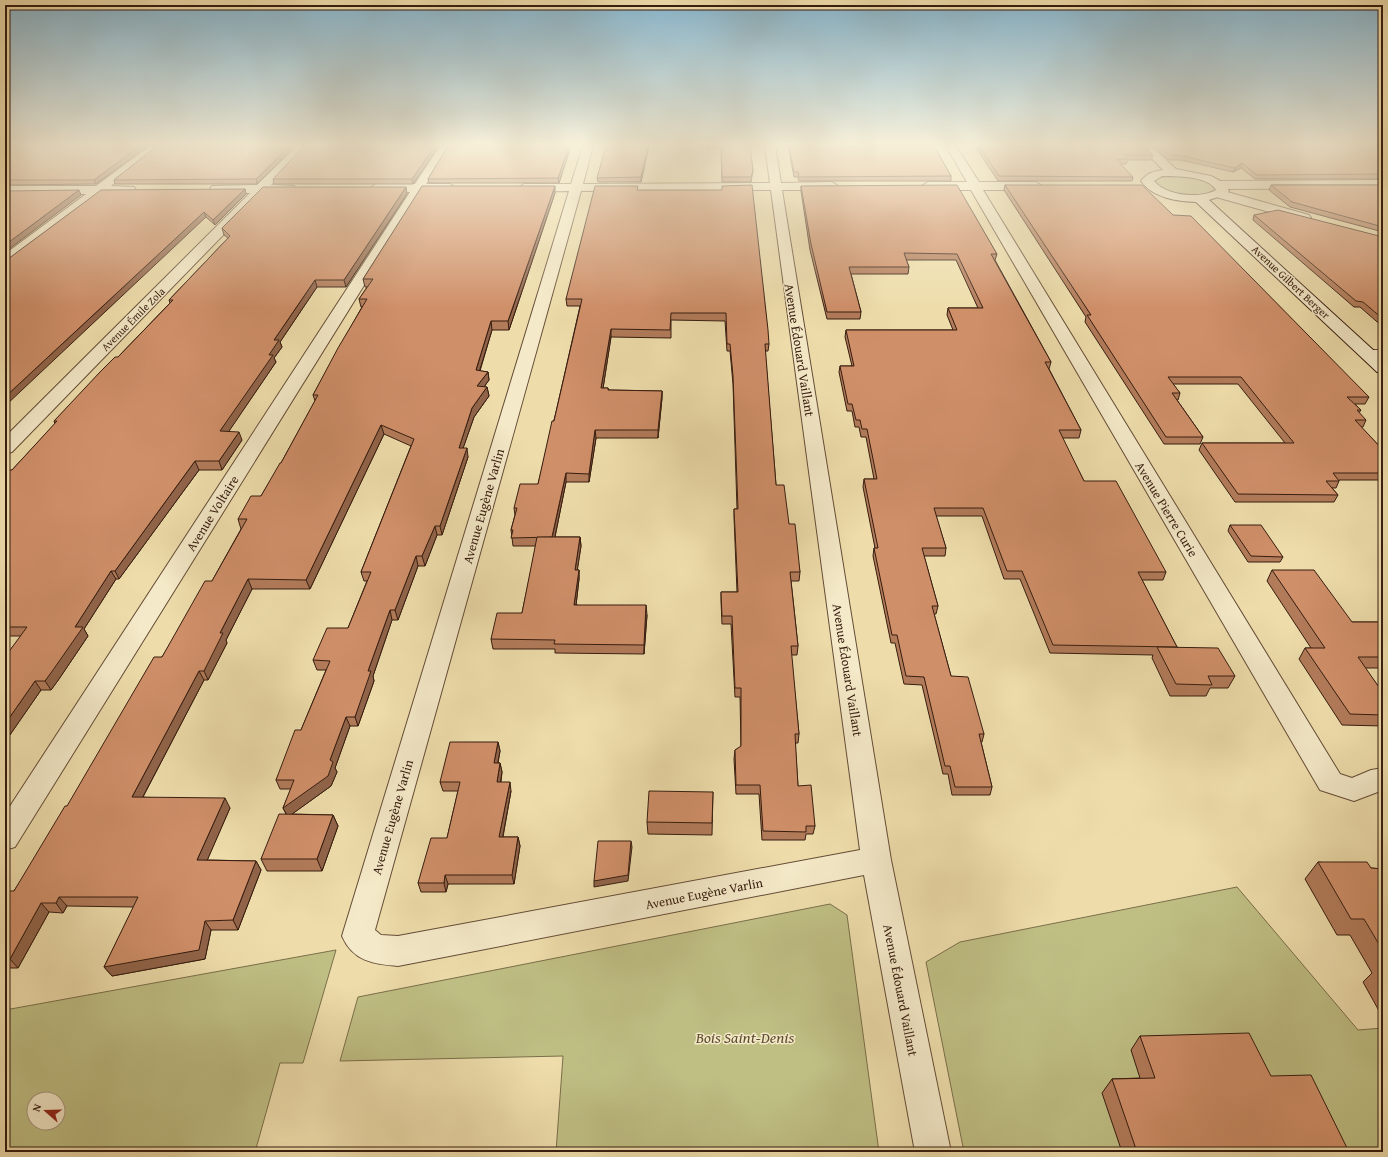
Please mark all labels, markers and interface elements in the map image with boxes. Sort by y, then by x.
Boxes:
street label: Avenue Gilbert Berger [1248,241,1334,323]
street label: Avenue Édouard Vaillant [780,282,819,418]
street label: Avenue Émile Zola [98,283,169,354]
street label: Avenue Eugène Varlin [458,446,509,566]
street label: Avenue Pierre Curie [1131,458,1203,561]
street label: Avenue Voltaire [181,472,243,555]
street label: Avenue Édouard Vaillant [828,602,867,738]
street label: Avenue Eugène Varlin [367,757,418,877]
street label: Avenue Eugène Varlin [644,873,765,914]
street label: Avenue Édouard Vaillant [878,922,923,1058]
park label: Bois Saint-Denis [695,1025,794,1049]
north arrow [26,1091,66,1131]
text: N [28,1101,46,1114]

